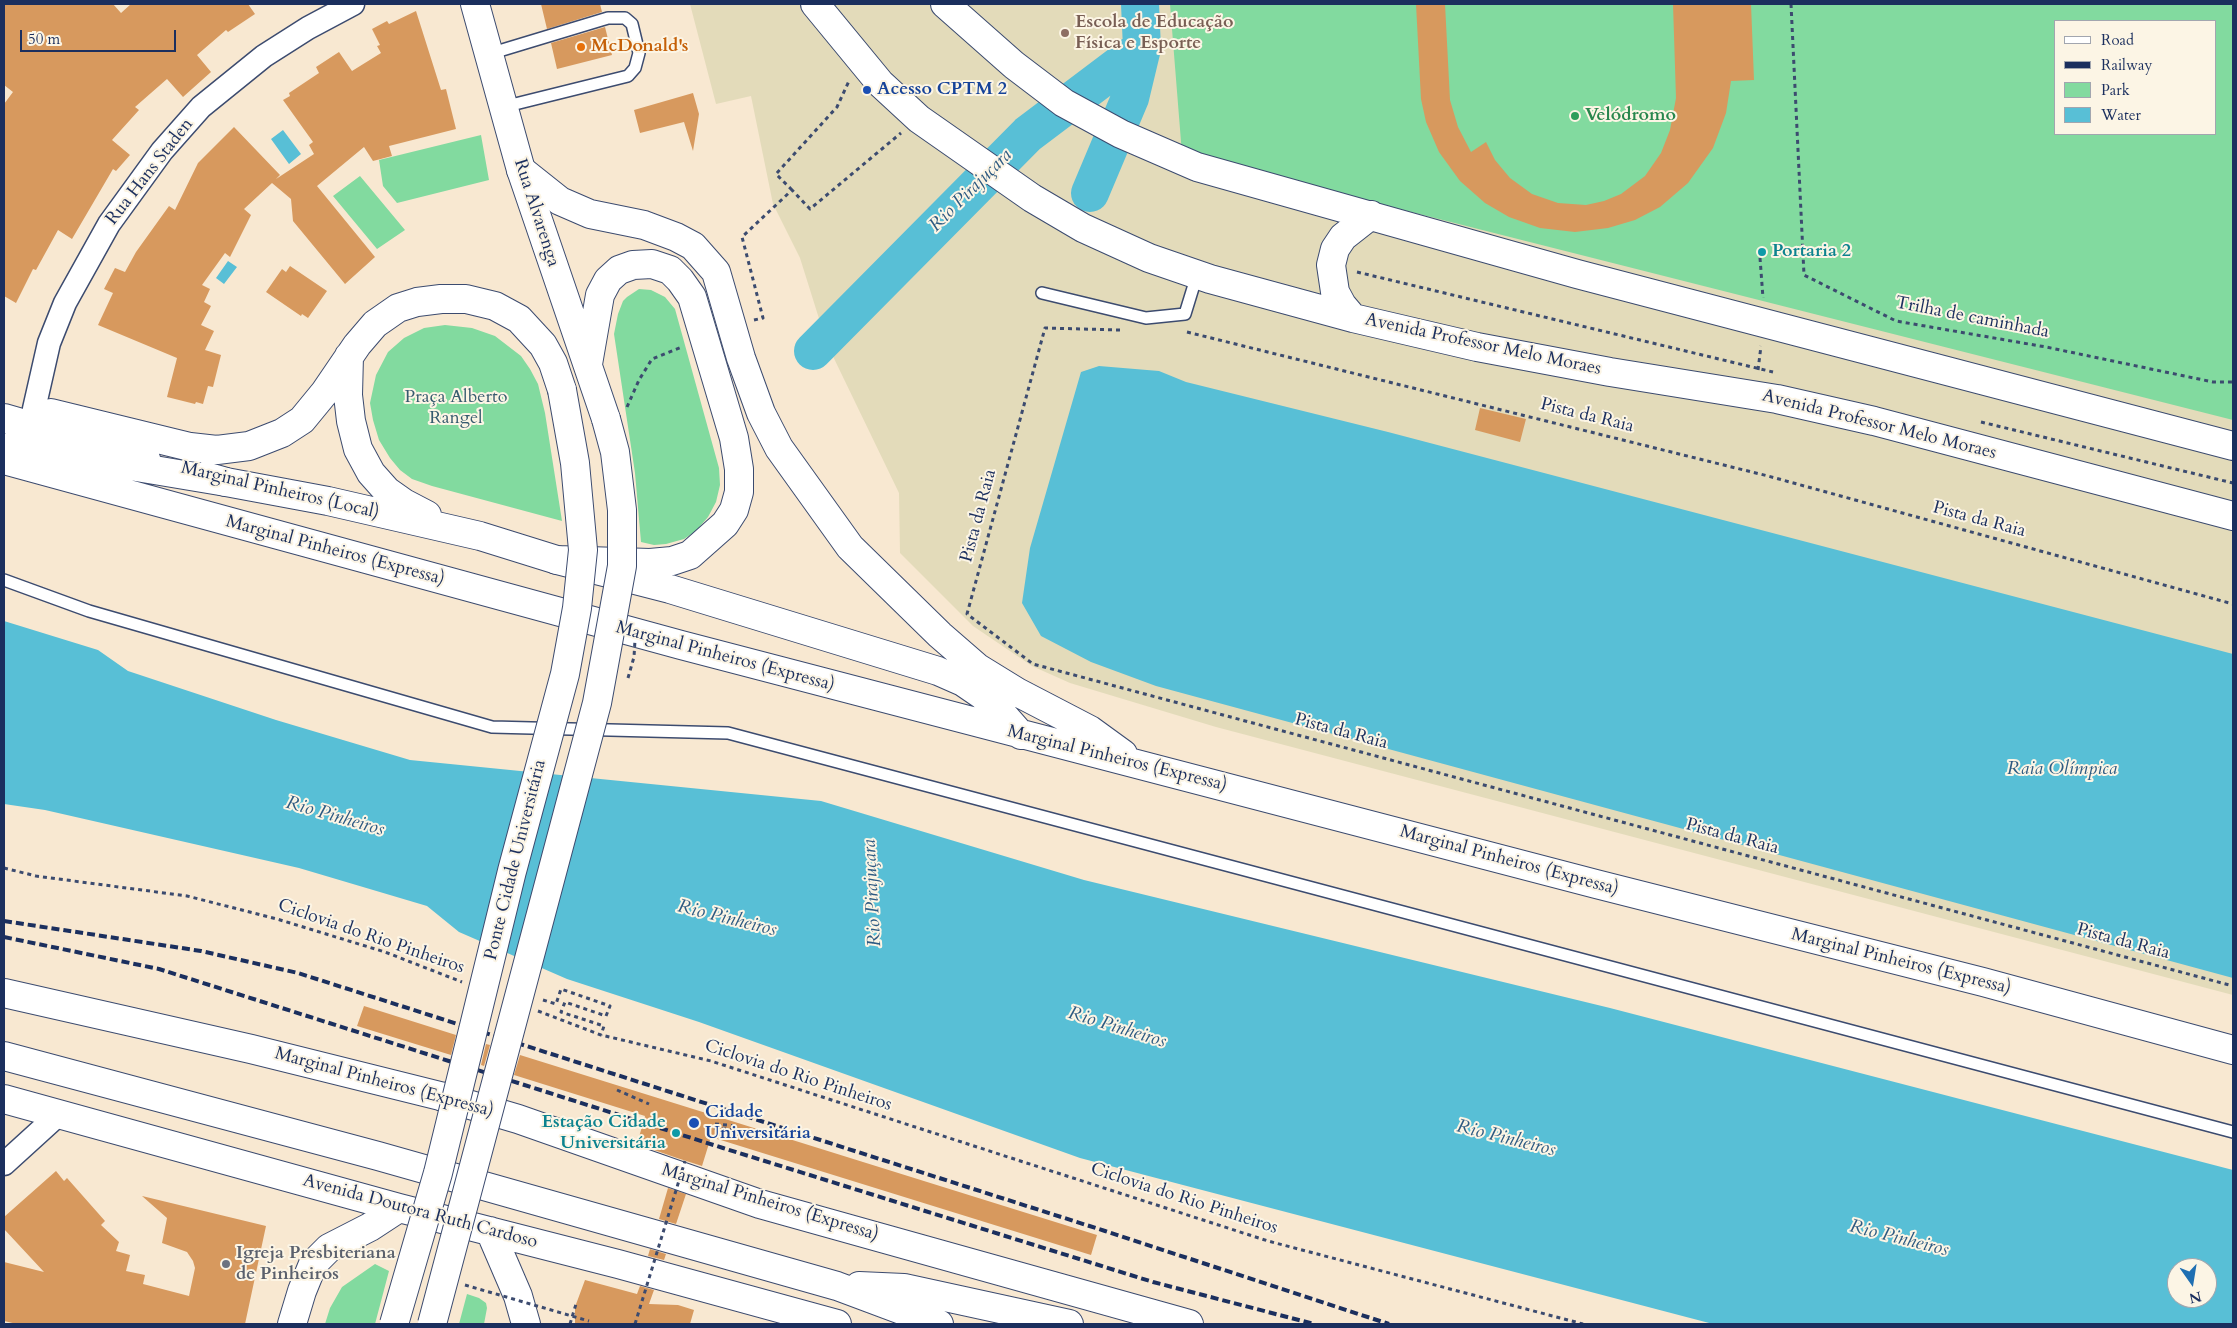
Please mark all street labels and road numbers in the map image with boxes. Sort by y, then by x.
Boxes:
street label: Rua Hans Staden [102,114,198,230]
street label: Rua Alvarenga [508,156,564,270]
street label: Trilha de caminhada [1893,293,2051,343]
street label: Avenida Professor Melo Moraes [1363,309,1603,381]
street label: Avenida Professor Melo Moraes [1760,385,1998,465]
street label: Pista da Raia [1538,394,1636,438]
street label: Marginal Pinheiros (Local) [179,458,381,524]
street label: Pista da Raia [956,467,1002,565]
street label: Pista da Raia [1930,497,2028,543]
street label: Marginal Pinheiros (Expressa) [223,511,447,591]
street label: Marginal Pinheiros (Expressa) [613,617,837,697]
street label: Pista da Raia [1292,709,1390,755]
street label: Marginal Pinheiros (Expressa) [1005,721,1229,797]
street label: Ponte Cidade Universitária [481,758,551,962]
street label: Pista da Raia [1683,814,1781,860]
street label: Marginal Pinheiros (Expressa) [1397,821,1621,901]
street label: Ciclovia do Rio Pinheiros [275,895,467,979]
street label: Pista da Raia [2074,919,2172,965]
street label: Marginal Pinheiros (Expressa) [1789,924,2013,1000]
street label: Ciclovia do Rio Pinheiros [702,1035,894,1117]
street label: Marginal Pinheiros (Expressa) [272,1043,496,1123]
street label: Ciclovia do Rio Pinheiros [1088,1158,1280,1240]
street label: Marginal Pinheiros (Expressa) [659,1160,881,1246]
street label: Avenida Doutora Ruth Cardoso [300,1170,540,1254]

